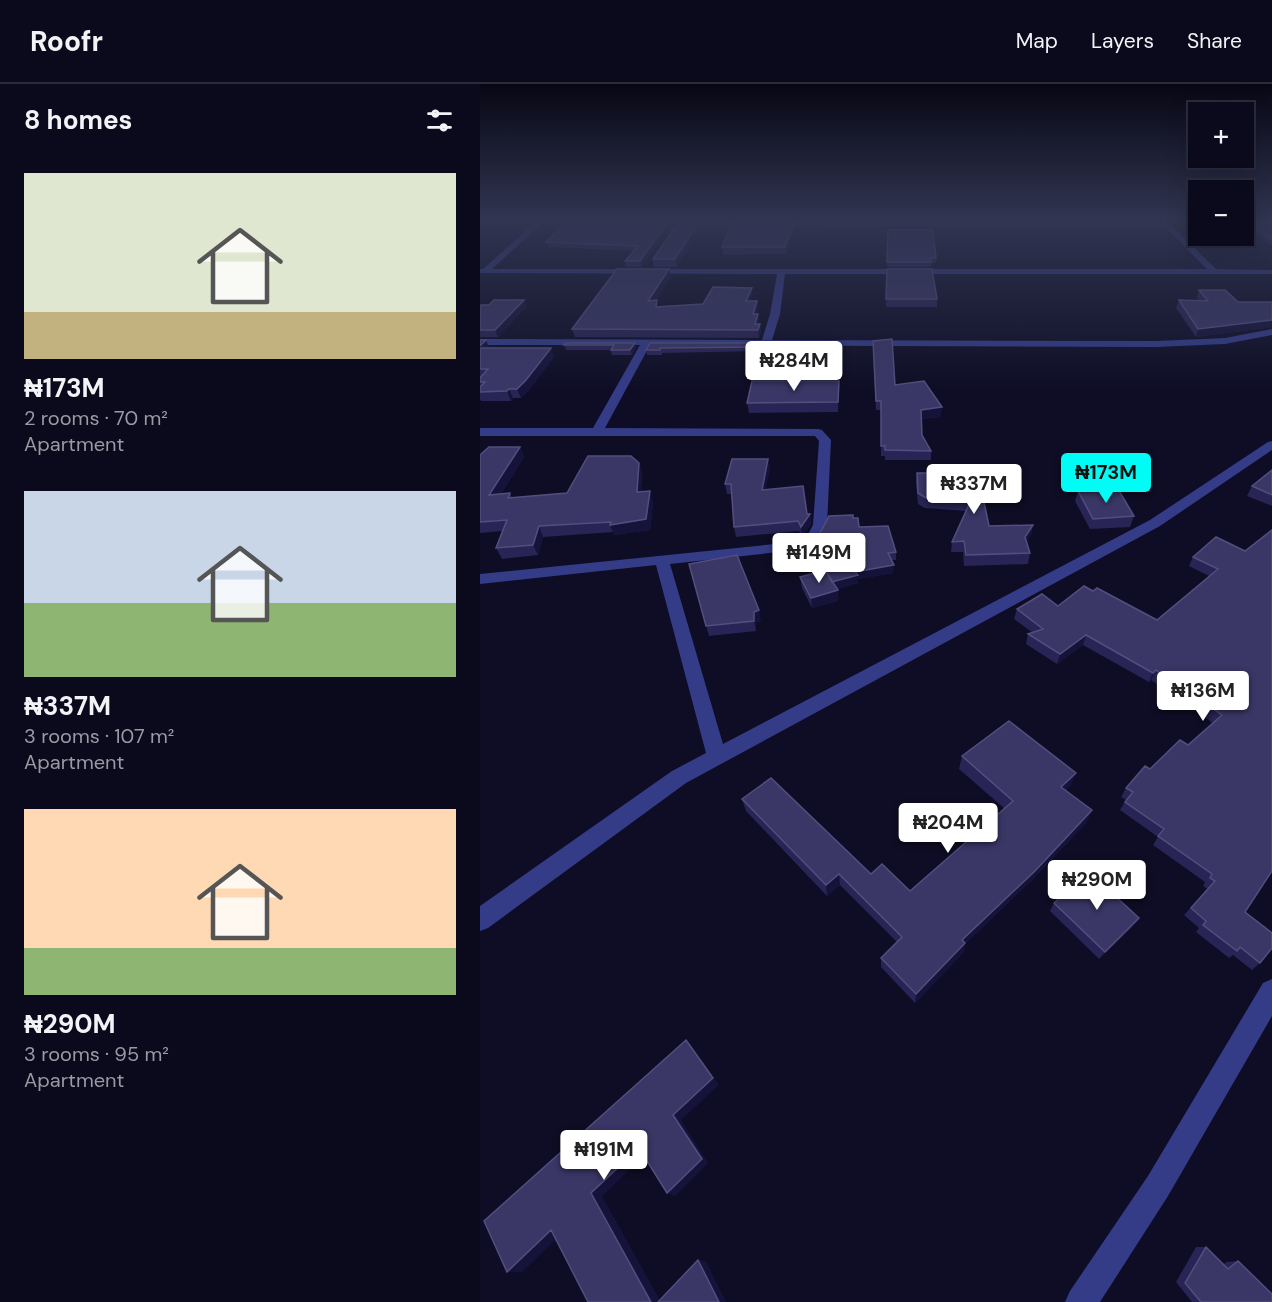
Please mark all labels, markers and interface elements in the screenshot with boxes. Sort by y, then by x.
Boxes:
text: Roofr [30,23,103,60]
text: Map [1016,27,1058,55]
text: Layers [1091,27,1154,55]
text: Share [1187,27,1242,55]
map controls [1188,102,1254,246]
button: + [1188,102,1254,168]
text: 8 homes [24,103,132,137]
icon: filters [423,104,456,137]
button: − [1188,180,1254,246]
icon: home [186,212,294,320]
pin: ₦284M [752,341,836,392]
text: ₦284M [759,347,829,373]
text: ₦173M [24,371,105,405]
text: 2 rooms · 70 m² [24,405,168,431]
text: Apartment [24,431,124,457]
pin: ₦173M [1064,453,1148,504]
text: ₦173M [1075,459,1137,485]
pin: ₦337M [932,464,1016,515]
text: ₦337M [941,470,1007,496]
icon: home [186,530,294,638]
pin: ₦149M [777,533,861,584]
text: ₦149M [786,539,852,565]
pin: ₦136M [1161,671,1245,722]
text: ₦136M [1171,677,1235,703]
text: ₦337M [24,689,111,723]
text: 3 rooms · 107 m² [24,723,174,749]
text: Apartment [24,749,124,775]
pin: ₦204M [906,803,990,854]
text: ₦204M [913,809,983,835]
icon: home [186,848,294,956]
pin: ₦290M [1055,860,1139,911]
text: ₦290M [1062,866,1132,892]
text: ₦290M [24,1007,116,1041]
text: 3 rooms · 95 m² [24,1041,169,1067]
text: Apartment [24,1067,124,1093]
pin: ₦191M [562,1130,646,1181]
text: ₦191M [574,1136,634,1162]

